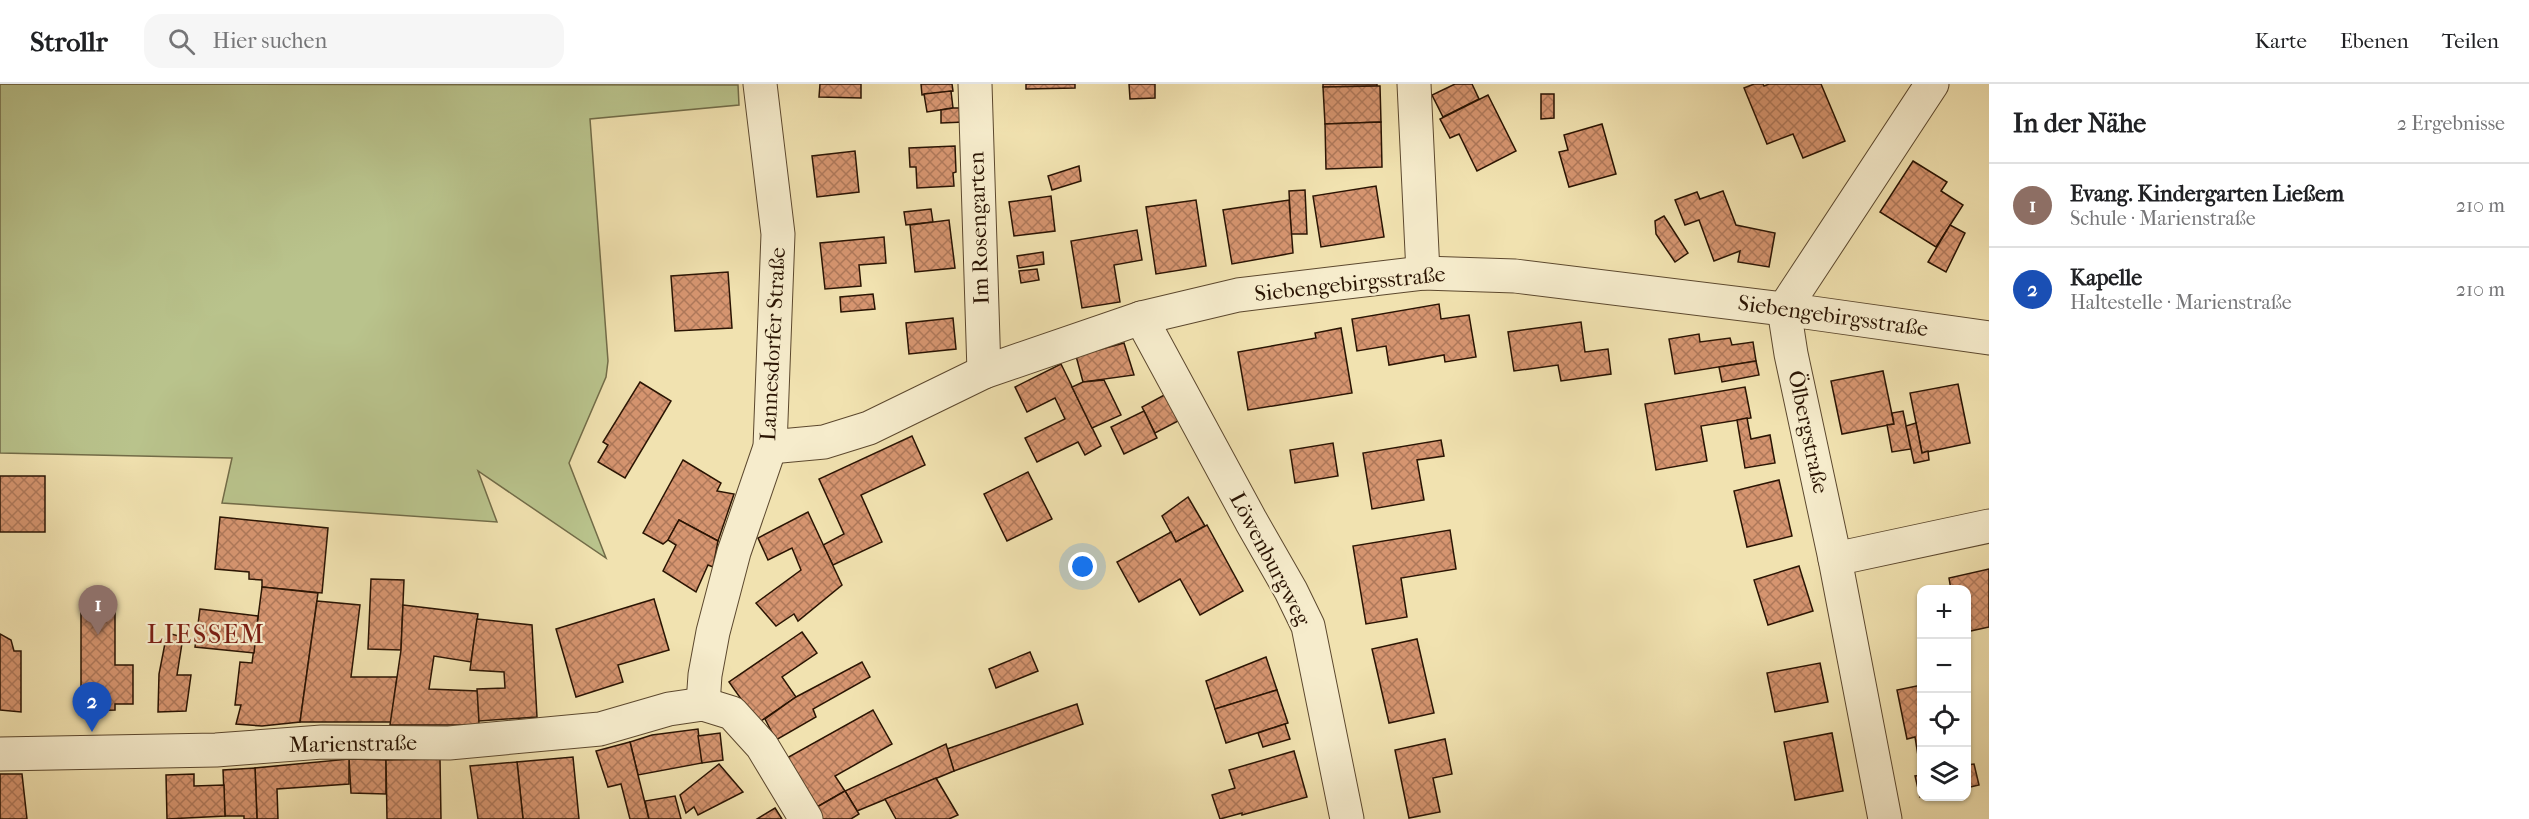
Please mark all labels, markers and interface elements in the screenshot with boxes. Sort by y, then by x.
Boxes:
search box [144,14,564,68]
text: Strollr [30,25,108,58]
icon: search [165,25,198,58]
text: Hier suchen [213,28,327,54]
text: Karte [2255,29,2307,53]
text: Ebenen [2340,29,2409,53]
text: Teilen [2442,29,2499,53]
text: In der Nähe [2013,108,2146,139]
text: 2 Ergebnisse [2397,112,2505,135]
street label: Im Rosengarten [963,151,995,305]
text: Evang. Kindergarten Ließem [2070,181,2344,207]
text: 1 [2029,194,2036,217]
text: 210 m [2456,194,2505,217]
text: Schule · Marienstraße [2070,207,2256,230]
street label: Lannesdorfer Straße [755,246,791,441]
street label: Siebengebirgsstraße [1253,261,1447,307]
text: Kapelle [2070,265,2142,291]
text: 2 [2027,278,2038,301]
text: 210 m [2456,278,2505,301]
street label: Siebengebirgsstraße [1736,290,1930,342]
text: Haltestelle · Marienstraße [2070,291,2292,314]
street label: Ölbergstraße [1782,368,1835,496]
street label: Löwenburgweg [1224,488,1316,630]
your location [1068,552,1097,581]
map controls [1917,585,1971,801]
button: + [1917,585,1971,639]
pin: 1 [78,586,118,635]
district label: LIESSEM [147,619,265,650]
button: − [1917,639,1971,693]
pin: 2 [72,682,112,732]
button: locate [1917,693,1971,747]
street label: Marienstraße [289,730,417,758]
button: layers [1917,747,1971,801]

